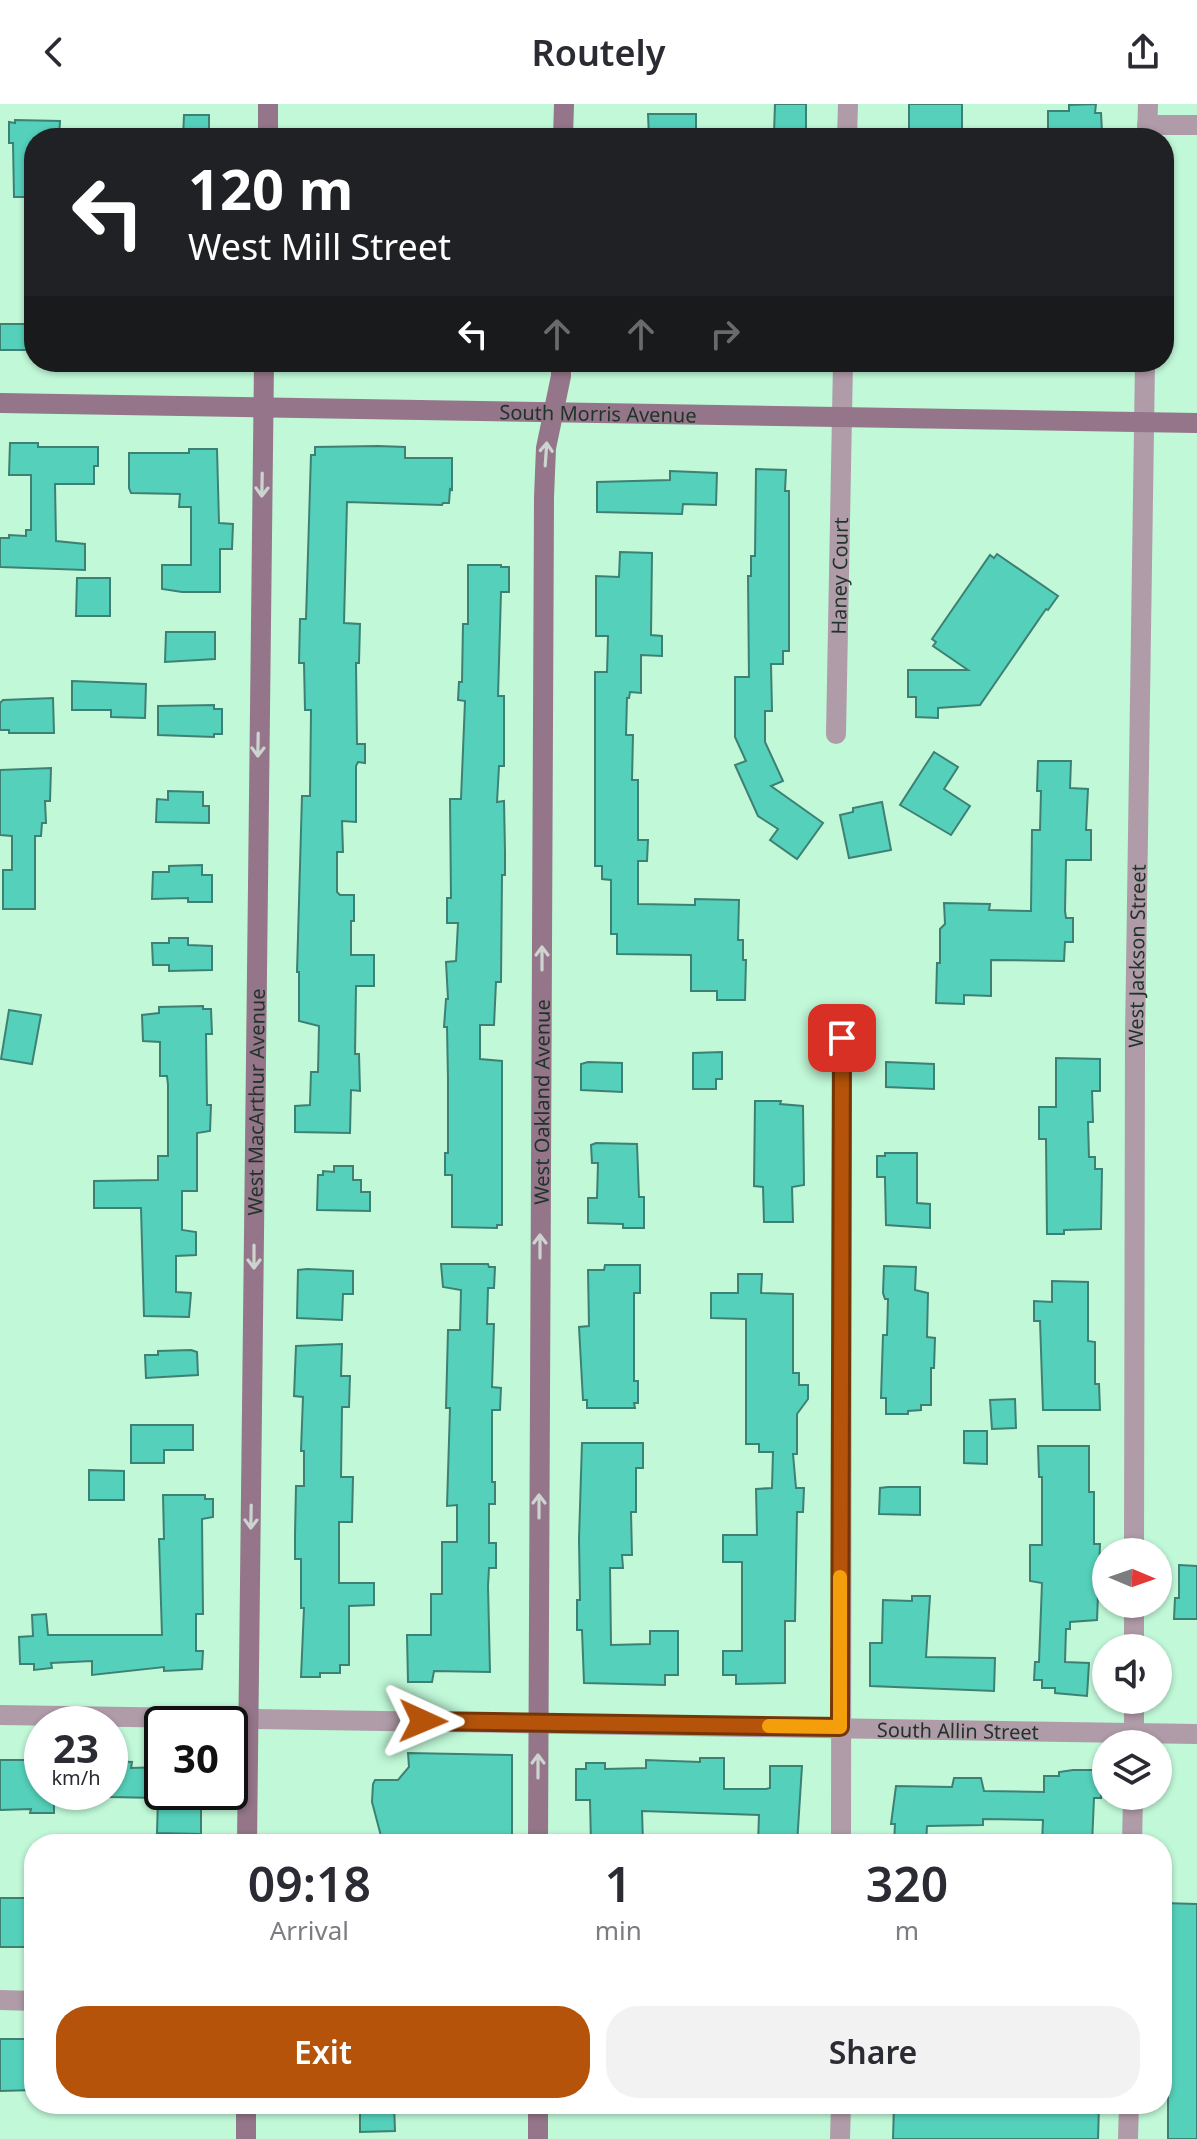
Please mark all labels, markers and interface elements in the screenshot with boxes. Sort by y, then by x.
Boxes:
text: Routely [532,28,665,77]
icon: back [32,30,76,74]
icon: share [1121,30,1165,74]
text: 120 m [188,150,353,226]
icon: left [56,160,160,264]
text: West Mill Street [188,222,451,271]
icon: left [451,312,495,356]
icon: ahead [535,312,579,356]
icon: ahead [619,312,663,356]
icon: right [703,312,747,356]
street label: South Morris Avenue [499,398,697,428]
one-way arrow [539,441,554,468]
one-way arrow [254,471,270,498]
street label: Haney Court [824,517,854,635]
one-way arrow [251,731,266,758]
street label: West Jackson Street [1121,864,1151,1048]
one-way arrow [534,945,550,972]
street label: West MacArthur Avenue [241,988,270,1216]
street label: West Oakland Avenue [527,999,555,1205]
pin [808,1004,876,1072]
icon: arrive [820,1016,864,1060]
one-way arrow [532,1233,548,1260]
one-way arrow [246,1243,261,1270]
one-way arrow [531,1493,547,1520]
one-way arrow [243,1503,259,1530]
north arrow [1092,1538,1172,1618]
map controls [1092,1538,1172,1810]
button: sound [1092,1634,1172,1714]
position arrow [381,1679,465,1763]
speed limit sign: 30 [144,1706,248,1810]
street label: South Allin Street [877,1715,1039,1745]
text: 23 [53,1720,99,1775]
button: layers [1092,1730,1172,1810]
one-way arrow [530,1753,546,1780]
text: km/h [51,1764,101,1791]
text: 09:18 [248,1851,371,1916]
text: 1 [605,1851,632,1916]
text: 320 [866,1851,948,1916]
text: Arrival [270,1912,349,1948]
text: min [595,1912,642,1948]
text: m [895,1912,919,1948]
button: Exit [56,2006,590,2098]
button: Share [606,2006,1140,2098]

